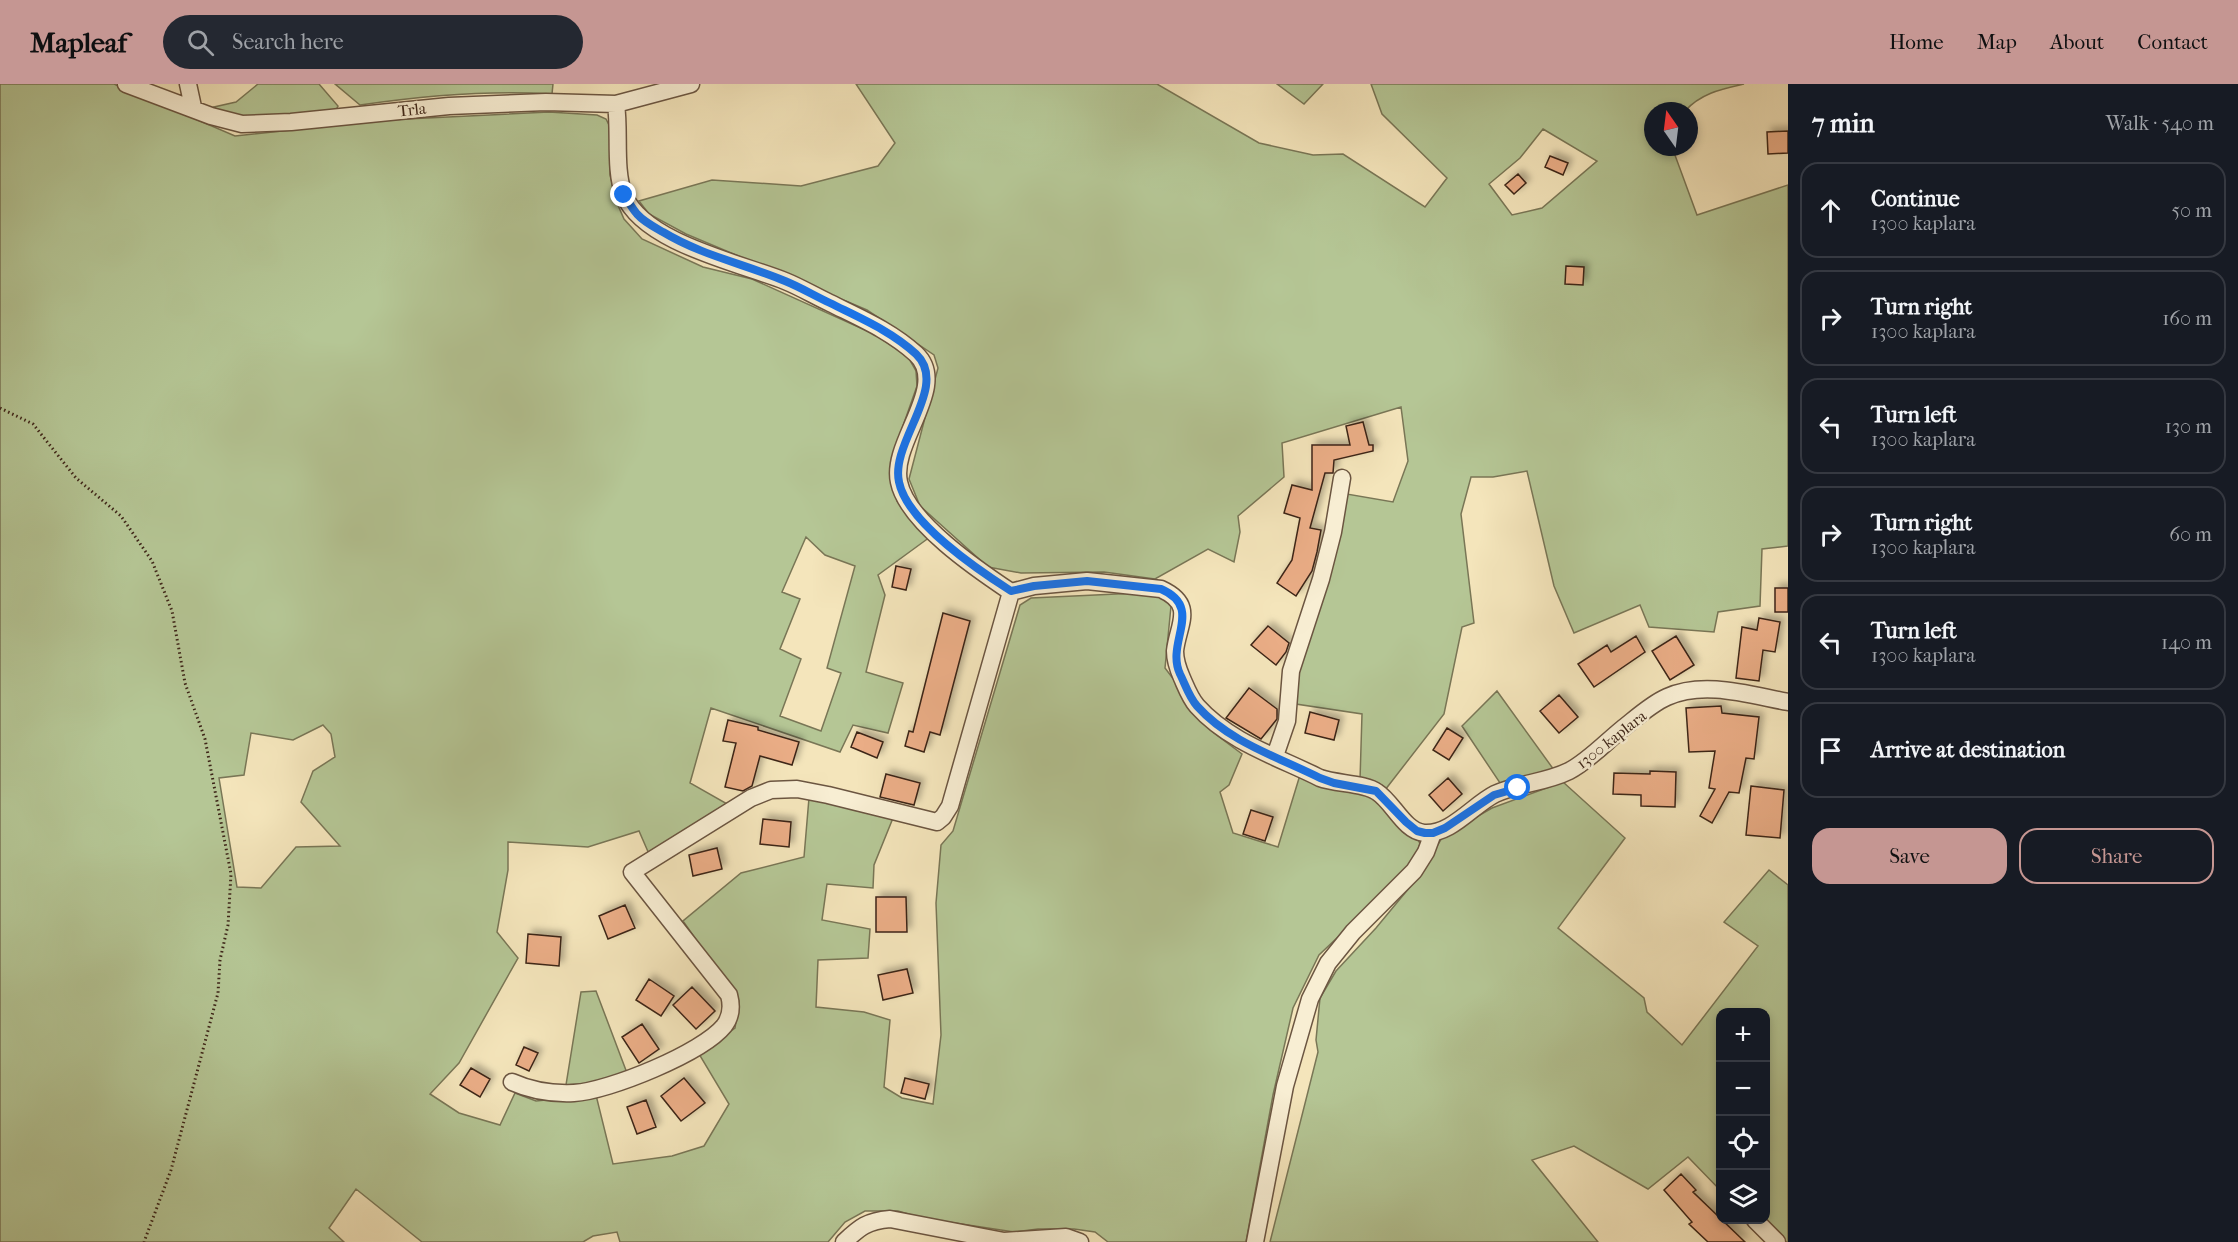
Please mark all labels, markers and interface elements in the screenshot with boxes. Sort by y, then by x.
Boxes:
search box [163,15,583,69]
text: Mapleaf [30,26,127,59]
icon: search [184,26,217,59]
text: Search here [232,29,344,55]
text: Home [1889,30,1944,54]
text: Map [1977,30,2017,54]
text: About [2050,30,2104,54]
text: Contact [2137,30,2208,54]
street label: Trla [397,99,428,120]
north arrow [1644,102,1698,156]
text: 7 min [1812,108,1875,139]
text: Walk · 540 m [2106,112,2214,135]
route end [610,181,636,207]
text: Continue [1871,186,1960,212]
icon: ahead [1814,194,1847,227]
text: 50 m [2171,199,2212,222]
text: 1300 kaplara [1871,212,1975,235]
text: Turn right [1871,294,1972,320]
icon: right [1814,302,1847,335]
text: 160 m [2162,307,2212,330]
text: 1300 kaplara [1871,320,1975,343]
text: Turn left [1871,402,1957,428]
icon: left [1814,410,1847,443]
text: 130 m [2165,415,2212,438]
text: 1300 kaplara [1871,428,1975,451]
text: Turn right [1871,510,1972,536]
icon: right [1814,518,1847,551]
text: 60 m [2169,523,2212,546]
text: 1300 kaplara [1871,536,1975,559]
text: Turn left [1871,618,1957,644]
icon: left [1814,626,1847,659]
text: 140 m [2161,631,2212,654]
text: 1300 kaplara [1871,644,1975,667]
street label: 1300 kaplara [1573,706,1651,773]
icon: arrive [1814,734,1847,767]
text: Arrive at destination [1871,737,2065,763]
route start [1504,774,1530,800]
button: Save [1812,828,2007,884]
button: Share [2019,828,2214,884]
map controls [1716,1008,1770,1224]
button: + [1716,1008,1770,1062]
button: − [1716,1062,1770,1116]
button: locate [1716,1116,1770,1170]
button: layers [1716,1170,1770,1224]

